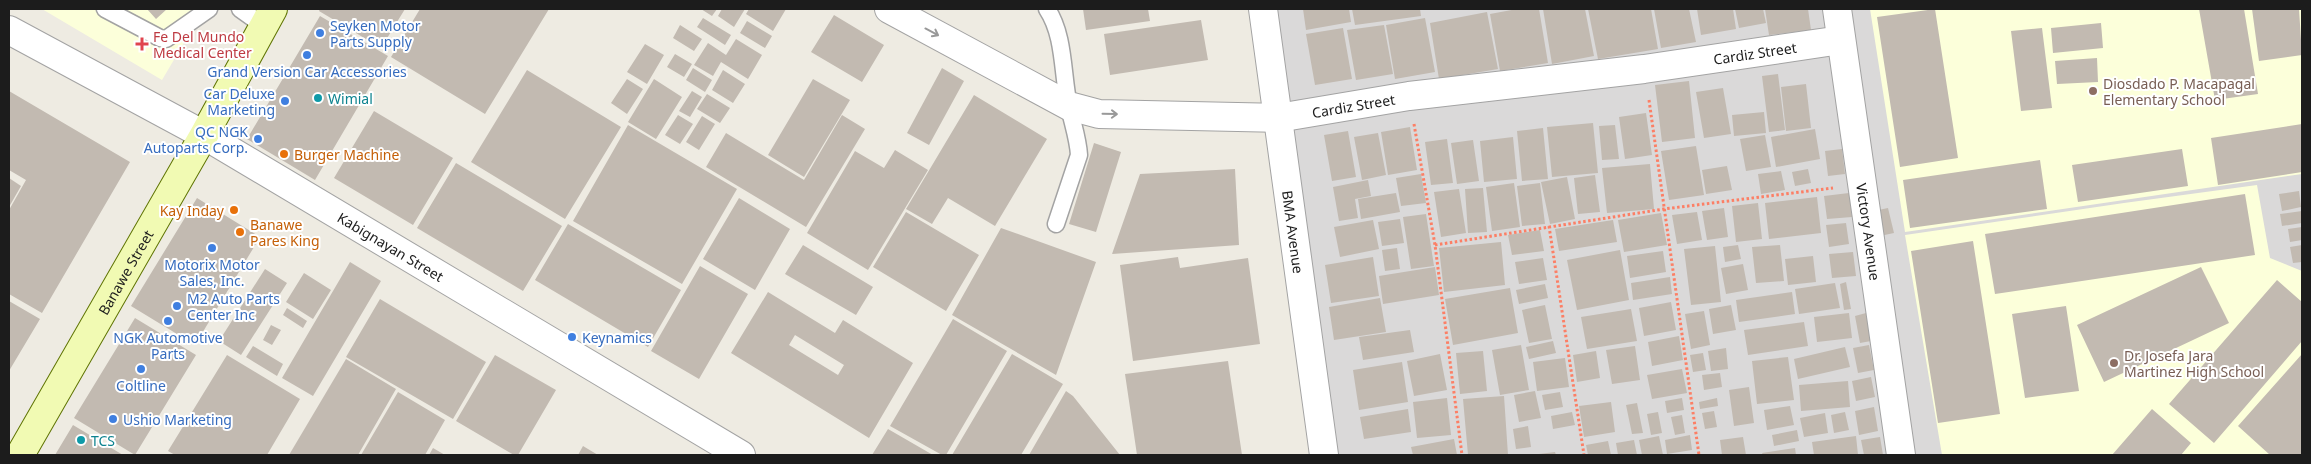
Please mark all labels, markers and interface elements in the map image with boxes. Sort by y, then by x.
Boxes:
place label: Seyken Motor Parts Supply [330,16,421,51]
place label: Fe Del Mundo Medical Center [153,27,252,62]
marker: Seyken Motor Parts Supply [314,27,326,39]
one-way arrow [925,27,940,37]
marker: Fe Del Mundo Medical Center [135,37,149,51]
street label: Cardiz Street [1712,37,1798,68]
marker: Grand Version Car Accessories [301,49,313,61]
place label: Grand Version Car Accessories [207,62,407,81]
place label: Diosdado P. Macapagal Elementary School [2103,74,2255,109]
place label: Car Deluxe Marketing [203,84,275,119]
marker: Diosdado P. Macapagal Elementary School [2087,85,2099,97]
place label: Wimial [328,89,373,108]
street label: Cardiz Street [1310,89,1396,122]
marker: Wimial [312,92,324,104]
marker: Car Deluxe Marketing [279,95,291,107]
one-way arrow [1102,110,1118,119]
place label: QC NGK Autoparts Corp. [144,122,248,157]
marker: QC NGK Autoparts Corp. [252,133,264,145]
place label: Burger Machine [294,145,400,164]
marker: Burger Machine [278,148,290,160]
street label: Victory Avenue [1853,182,1885,282]
street label: BMA Avenue [1278,189,1309,275]
place label: Kay Inday [160,201,225,220]
marker: Kay Inday [228,204,240,216]
street label: Kabignayan Street [334,207,447,285]
place label: Banawe Pares King [250,215,320,250]
street label: Banawe Street [93,226,157,318]
marker: Banawe Pares King [234,226,246,238]
marker: Motorix Motor Sales, Inc. [206,242,218,254]
place label: Motorix Motor Sales, Inc. [164,255,260,290]
place label: M2 Auto Parts Center Inc [187,289,280,324]
marker: M2 Auto Parts Center Inc [171,300,183,312]
marker: NGK Automotive Parts [162,315,174,327]
place label: NGK Automotive Parts [113,328,223,363]
place label: Keynamics [582,328,652,347]
marker: Keynamics [566,331,578,343]
place label: Dr. Josefa Jara Martinez High School [2124,346,2264,381]
marker: Dr. Josefa Jara Martinez High School [2108,357,2120,369]
marker: Coltline [135,363,147,375]
place label: Coltline [116,376,166,395]
place label: Ushio Marketing [123,410,232,429]
marker: Ushio Marketing [107,413,119,425]
place label: TCS [91,431,115,450]
marker: TCS [75,434,87,446]

